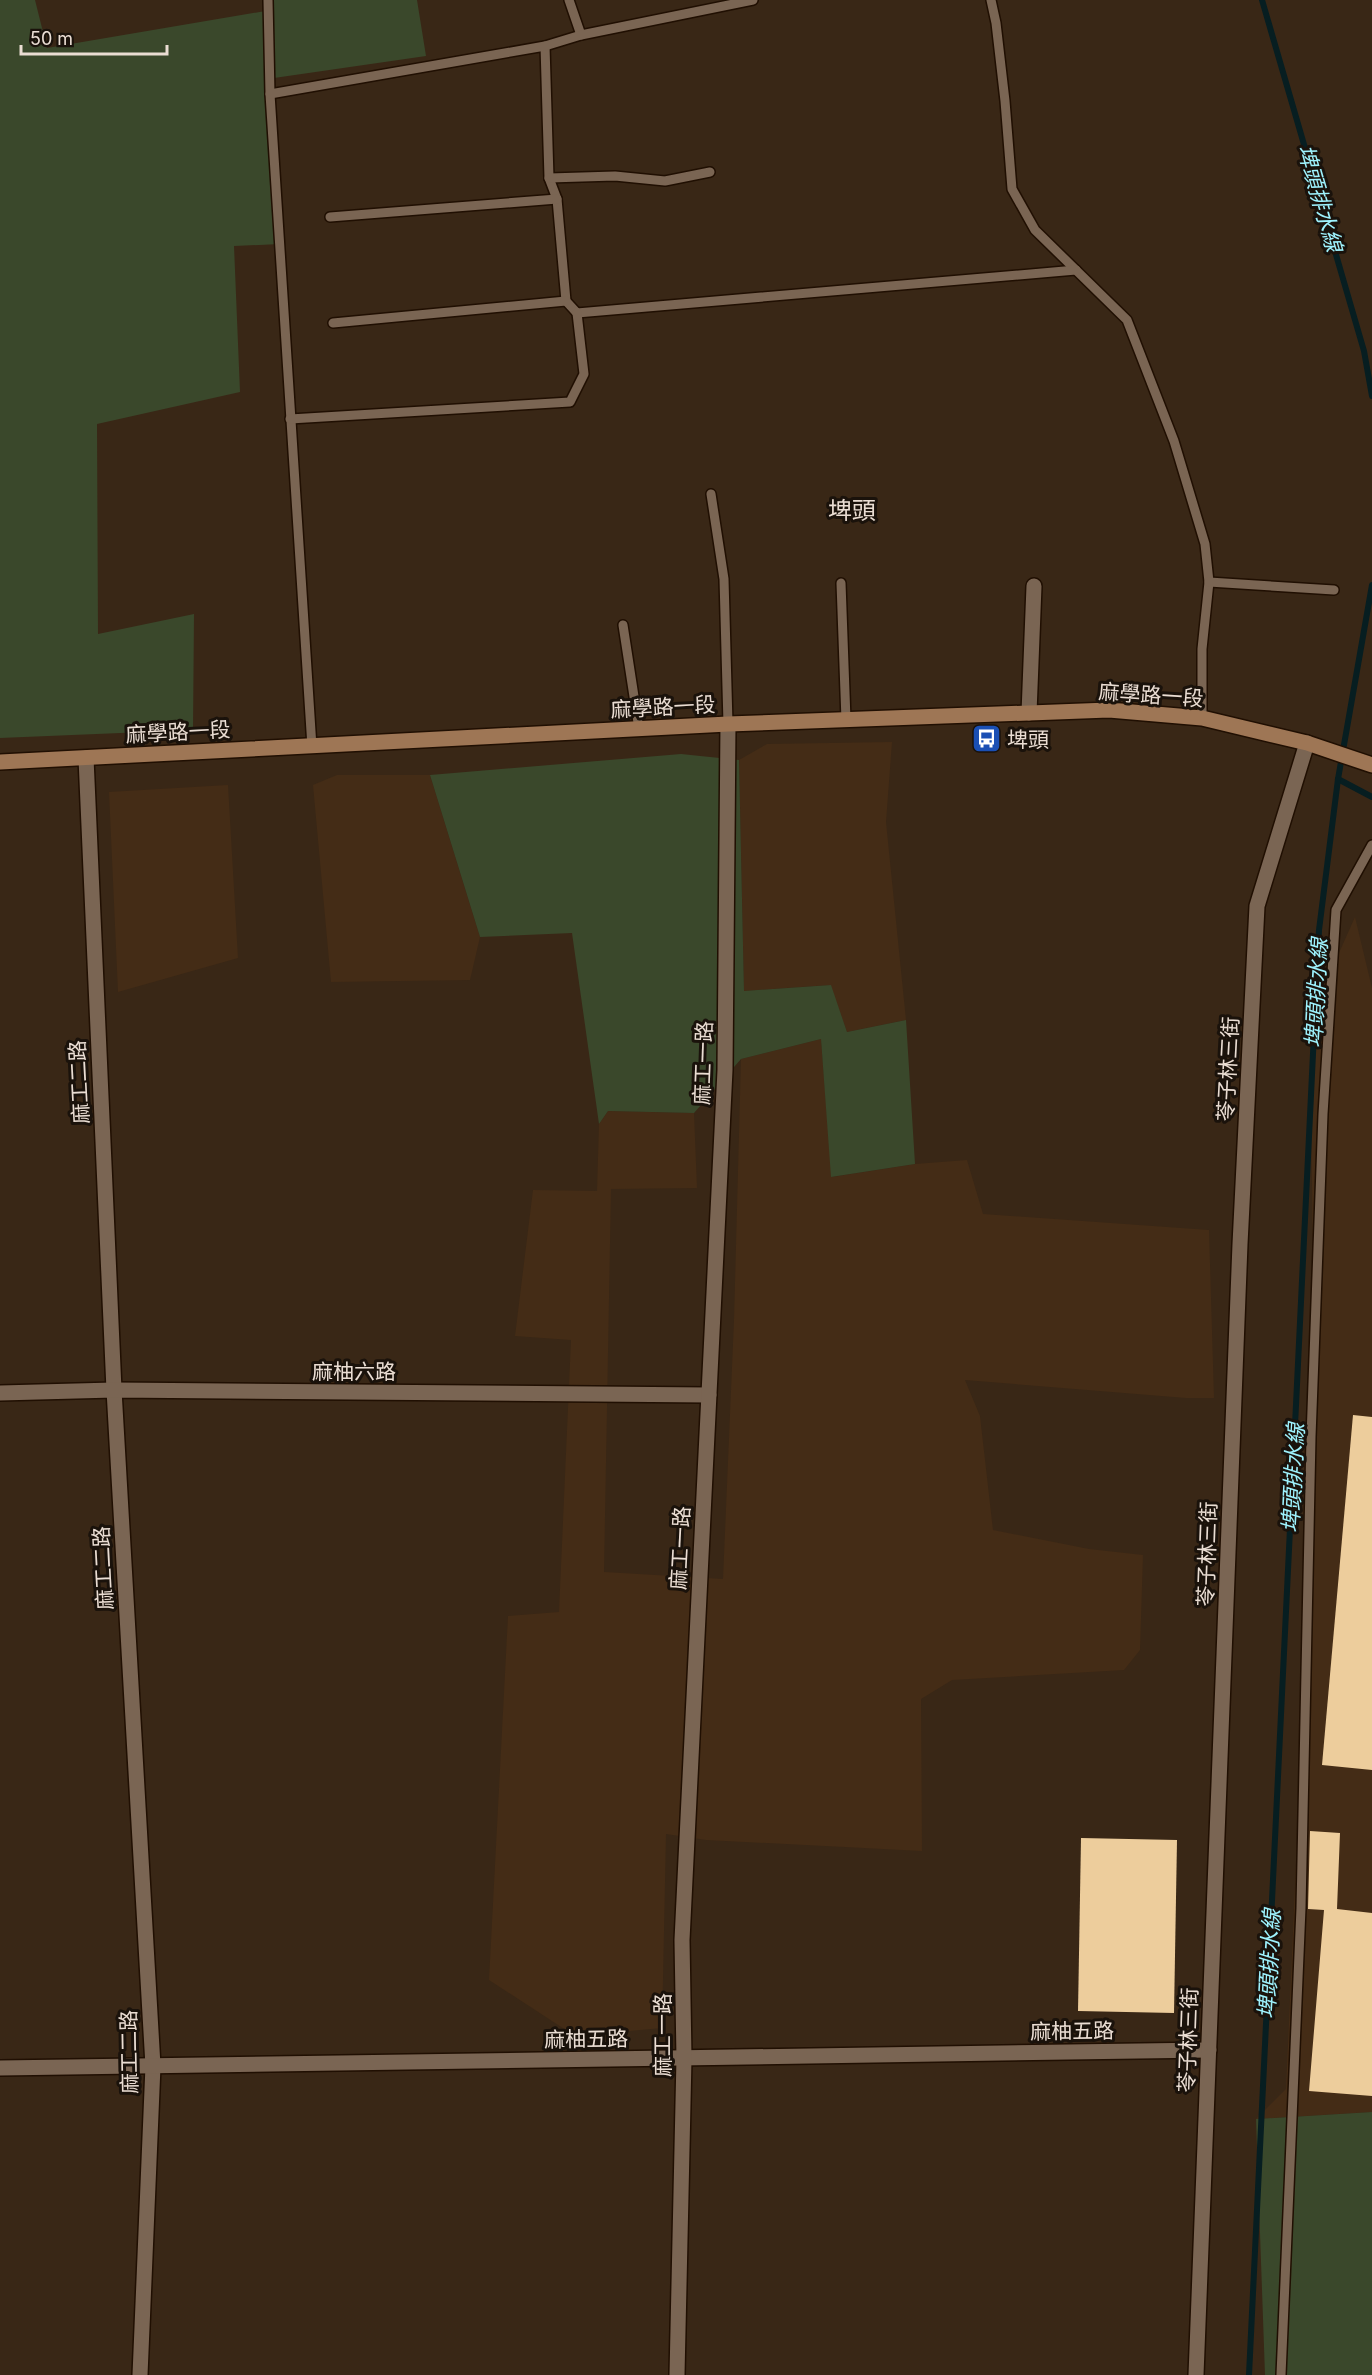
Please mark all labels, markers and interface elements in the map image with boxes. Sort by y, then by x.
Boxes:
scale bar [21,18,166,56]
text: 50 m [30,28,73,49]
water label: 埤頭排水線 [1292,142,1348,257]
district label: 埤頭 [828,496,876,525]
street label: 麻學路一段 [1098,679,1204,711]
street label: 麻學路一段 [610,692,716,722]
street label: 麻學路一段 [125,717,231,747]
bus stop icon: 埤頭 [970,723,1002,755]
place label: 埤頭 [1007,727,1049,752]
water label: 埤頭排水線 [1300,934,1332,1049]
street label: 苓子林三街 [1213,1016,1243,1122]
street label: 麻工一路 [689,1021,717,1105]
street label: 麻工二路 [64,1039,94,1125]
street label: 麻柚六路 [312,1359,396,1384]
water label: 埤頭排水線 [1277,1419,1309,1534]
street label: 苓子林三街 [1193,1501,1221,1607]
street label: 麻工一路 [665,1505,695,1591]
street label: 麻工二路 [88,1525,118,1611]
water label: 埤頭排水線 [1253,1905,1285,2020]
street label: 苓子林三街 [1174,1987,1202,2093]
street label: 麻工一路 [650,1993,675,2077]
street label: 麻工二路 [116,2010,142,2094]
street label: 麻柚五路 [1030,2018,1114,2044]
street label: 麻柚五路 [544,2026,628,2052]

